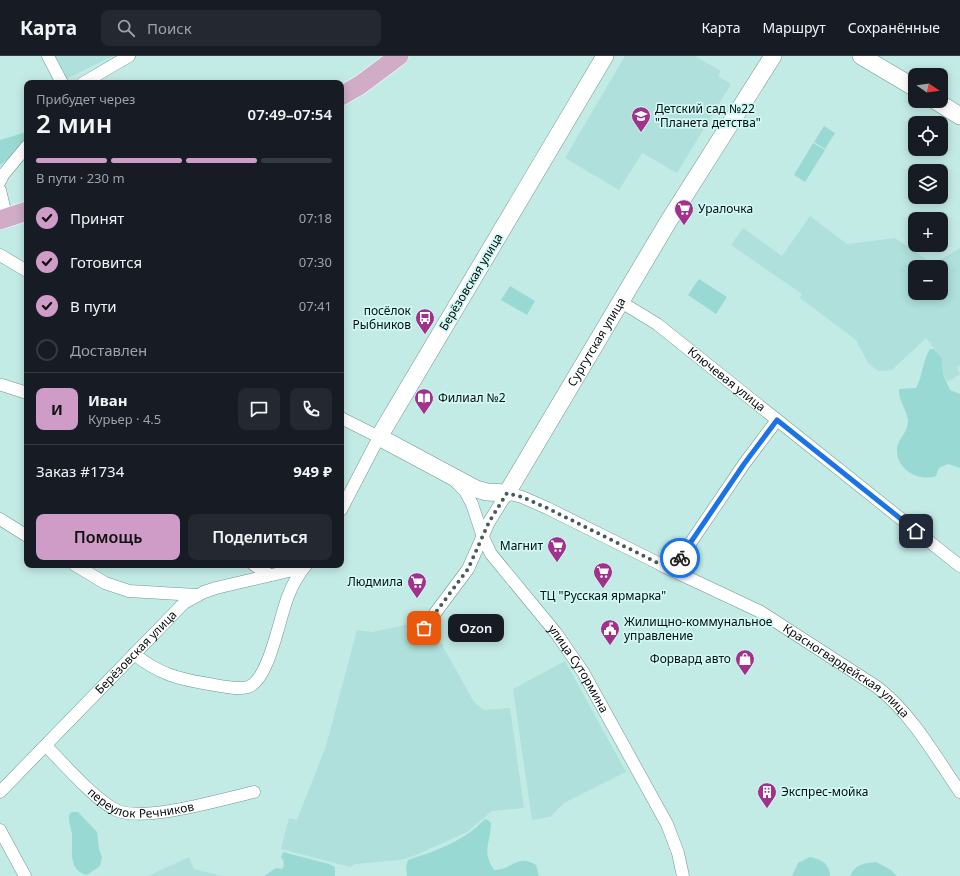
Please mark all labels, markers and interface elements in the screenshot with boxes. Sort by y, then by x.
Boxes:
search box [101,10,381,46]
text: Карта [20,15,77,41]
icon: search [115,17,137,39]
text: Поиск [147,18,192,38]
text: Карта [701,18,740,37]
text: Маршрут [762,18,826,37]
text: Сохранённые [848,18,940,37]
north arrow [908,68,948,108]
map controls [908,68,948,300]
text: Прибудет через [36,90,135,108]
place label: Детский сад №22 "Планета детства" [655,100,761,131]
text: 07:49–07:54 [248,104,332,124]
text: 2 мин [36,105,112,141]
school or university icon: Детский сад №22 "Планета детства" [630,105,652,133]
button: locate [908,116,948,156]
button: layers [908,164,948,204]
text: В пути · 230 m [36,169,125,187]
supermarket icon: Уралочка [673,198,695,226]
place label: Уралочка [698,200,753,217]
icon: check [36,207,58,229]
text: Принят [70,208,124,228]
text: 07:18 [299,209,332,227]
button: + [908,212,948,252]
street label: Берёзовская улица [435,230,506,333]
icon: check [36,251,58,273]
text: Готовится [70,252,142,272]
text: 07:30 [299,253,332,271]
button: − [908,260,948,300]
street label: Сургутская улица [563,294,629,390]
icon: check [36,295,58,317]
text: В пути [70,296,117,316]
text: 07:41 [299,297,332,315]
place label: посёлок Рыбников [353,302,412,333]
bus stop icon: посёлок Рыбников [414,307,436,335]
text: Доставлен [70,340,147,360]
street label: Ключевая улица [684,343,769,415]
library icon: Филиал №2 [413,387,435,415]
button: chat [238,388,280,430]
button: phone [290,388,332,430]
place label: Филиал №2 [438,389,506,406]
text: Иван [88,390,128,410]
text: И [51,399,63,419]
text: Курьер · 4.5 [88,410,161,428]
text: Заказ #1734 [36,461,124,481]
text: 949 ₽ [293,461,332,481]
button: Помощь [36,514,180,560]
button: Поделиться [188,514,332,560]
pin [899,514,933,548]
icon: home [905,520,927,542]
supermarket icon: Магнит [546,535,568,563]
place label: Магнит [500,537,543,554]
courier [660,538,700,578]
icon: bike [669,547,691,569]
supermarket icon: ТЦ "Русская ярмарка" [592,561,614,589]
supermarket icon: Людмила [406,571,428,599]
place label: Людмила [347,573,403,590]
place label: ТЦ "Русская ярмарка" [540,587,666,604]
street label: Берёзовская улица [91,606,180,697]
pin [407,611,441,645]
place label: Жилищно-коммунальное управление [624,613,773,644]
callout: Ozon [448,614,504,642]
icon: bag [413,617,435,639]
public building icon: Жилищно-коммунальное управление [599,618,621,646]
text: Ozon [460,619,492,637]
street label: Красногвардейская улица [780,619,913,721]
street label: улица Сутормина [544,621,613,716]
shop icon: Форвард авто [734,648,756,676]
place label: Форвард авто [650,650,731,667]
building icon: Экспрес-мойка [756,781,778,809]
street label: переулок Речников [84,783,196,822]
place label: Экспрес-мойка [781,783,868,800]

